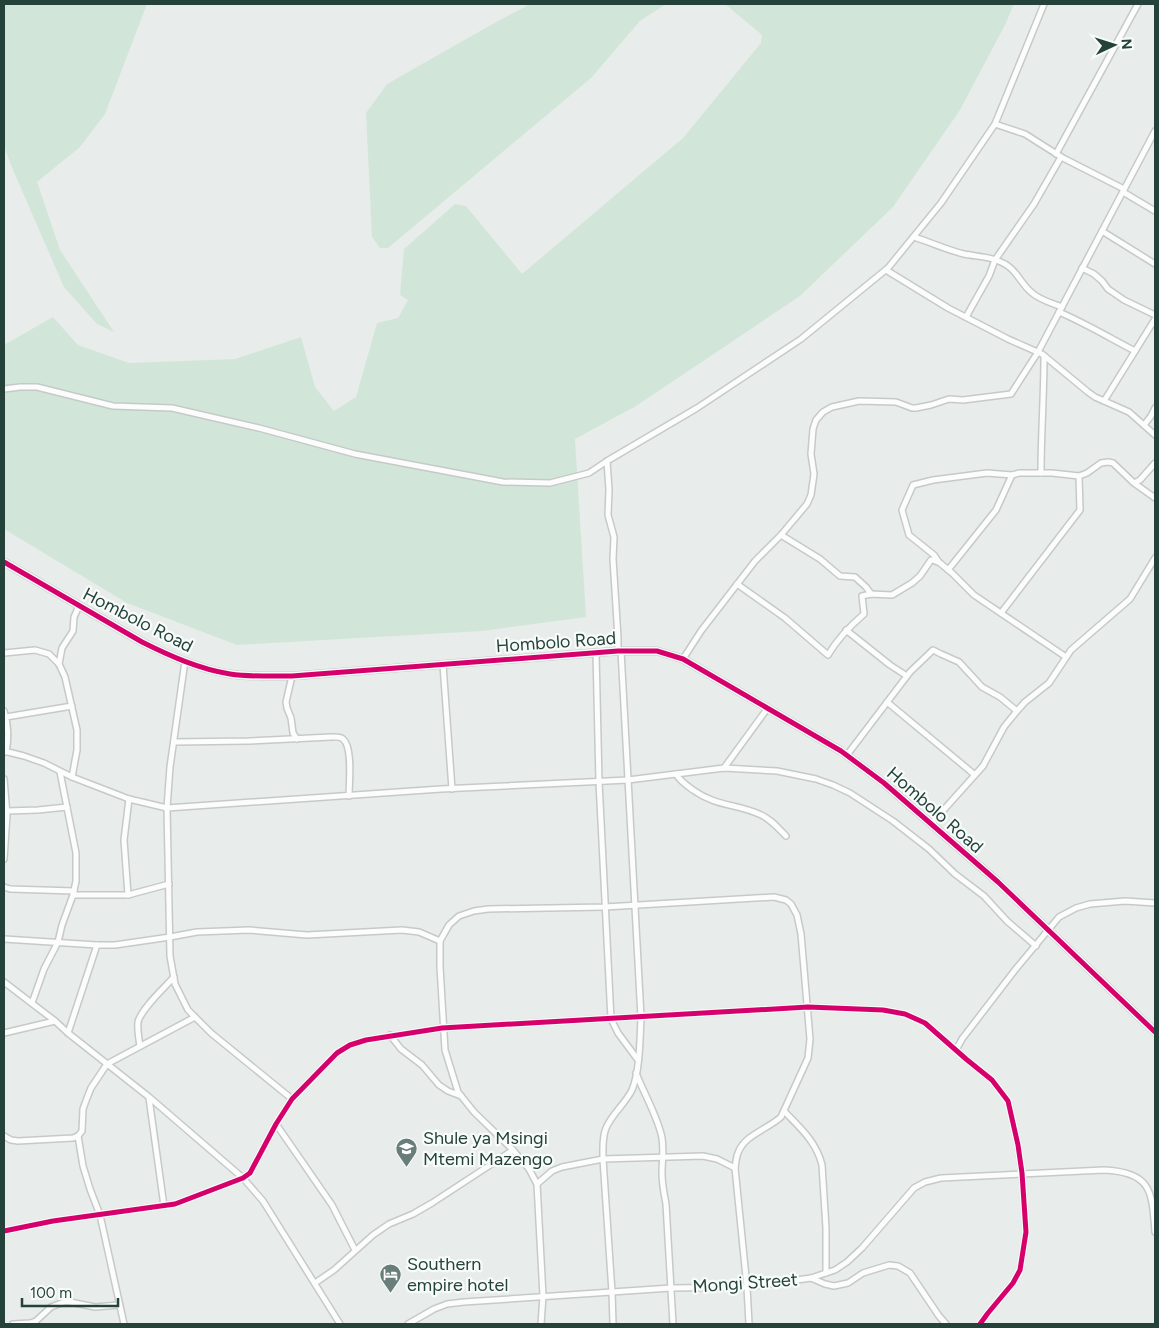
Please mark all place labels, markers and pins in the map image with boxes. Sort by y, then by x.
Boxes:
place label: Shule ya Msingi Mtemi Mazengo [423,1127,553,1170]
school or university icon: Shule ya Msingi Mtemi Mazengo [395,1136,419,1167]
place label: Southern empire hotel [407,1253,508,1296]
hotel icon: Southern empire hotel [379,1262,403,1293]

